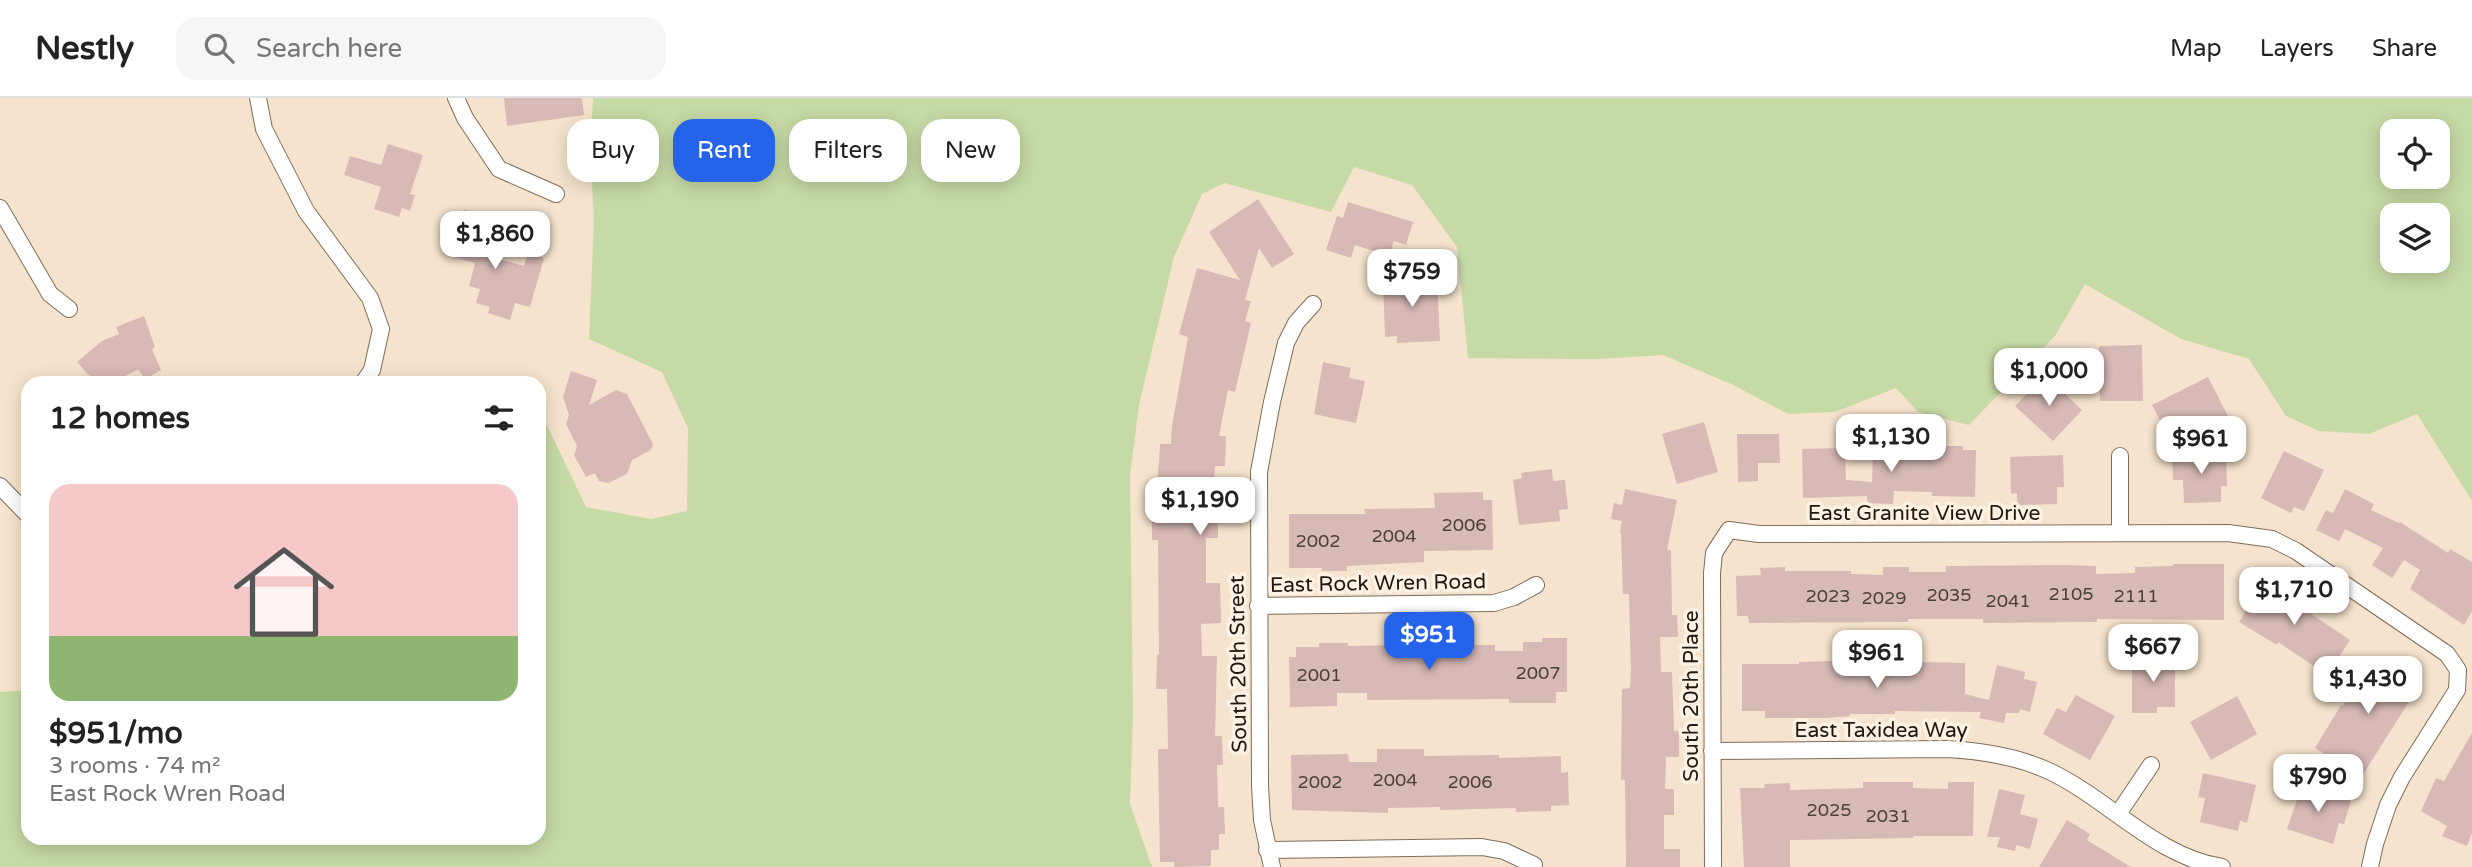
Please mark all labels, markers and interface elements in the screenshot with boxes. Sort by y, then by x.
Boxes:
search box [176,17,666,80]
text: Nestly [35,29,134,68]
icon: search [200,29,238,67]
text: Search here [256,33,402,64]
text: Map [2170,34,2222,63]
text: Layers [2260,34,2334,63]
text: Share [2372,34,2437,63]
chip: Buy [567,119,659,182]
chip: Rent [673,119,775,182]
chip: Filters [789,119,907,182]
chip: New [921,119,1020,182]
map controls [2380,119,2450,273]
button: locate [2380,119,2450,189]
button: layers [2380,203,2450,273]
pin: $1,860 [438,212,552,271]
text: $1,860 [456,220,534,248]
pin: $759 [1371,250,1453,309]
text: $759 [1383,258,1441,286]
pin: $1,000 [1992,348,2106,408]
text: $1,000 [2010,357,2088,385]
icon: filters [480,399,518,437]
text: 12 homes [49,400,190,437]
pin: $1,130 [1834,414,1948,474]
pin: $961 [2160,416,2242,476]
text: $1,130 [1852,423,1930,451]
text: $961 [2172,425,2230,453]
pin: $1,190 [1143,478,1257,537]
text: $1,190 [1161,486,1239,514]
street label: East Granite View Drive [1808,501,2040,526]
house number: 2006 [1441,514,1487,536]
house number: 2004 [1371,525,1417,547]
icon: home [221,529,347,655]
house number: 2002 [1295,530,1341,552]
pin: $1,710 [2237,568,2351,627]
street label: East Rock Wren Road [1270,569,1486,598]
street label: South 20th Street [1224,575,1253,753]
text: $1,710 [2255,576,2333,604]
house number: 2105 [2048,583,2094,605]
house number: 2035 [1926,584,1972,606]
house number: 2023 [1805,585,1851,607]
house number: 2111 [2113,585,2159,607]
house number: 2029 [1861,587,1907,609]
house number: 2041 [1985,590,2031,612]
street label: South 20th Place [1679,610,1704,782]
pin: $951 [1388,612,1470,672]
text: $951 [1400,621,1458,649]
pin: $667 [2112,624,2194,684]
pin: $961 [1836,630,1918,690]
text: $667 [2124,633,2182,661]
text: $961 [1848,639,1906,667]
pin: $1,430 [2311,656,2425,716]
house number: 2007 [1515,662,1561,684]
house number: 2001 [1296,664,1342,686]
text: $1,430 [2329,665,2407,693]
text: $951/mo [49,715,183,752]
street label: East Taxidea Way [1794,718,1968,743]
text: 3 rooms · 74 m² [49,752,220,780]
pin: $790 [2277,754,2359,814]
text: $790 [2289,763,2347,791]
house number: 2004 [1372,769,1418,791]
house number: 2002 [1297,771,1343,793]
house number: 2006 [1447,771,1493,793]
text: East Rock Wren Road [49,780,286,808]
house number: 2025 [1806,799,1852,821]
house number: 2031 [1865,805,1911,827]

